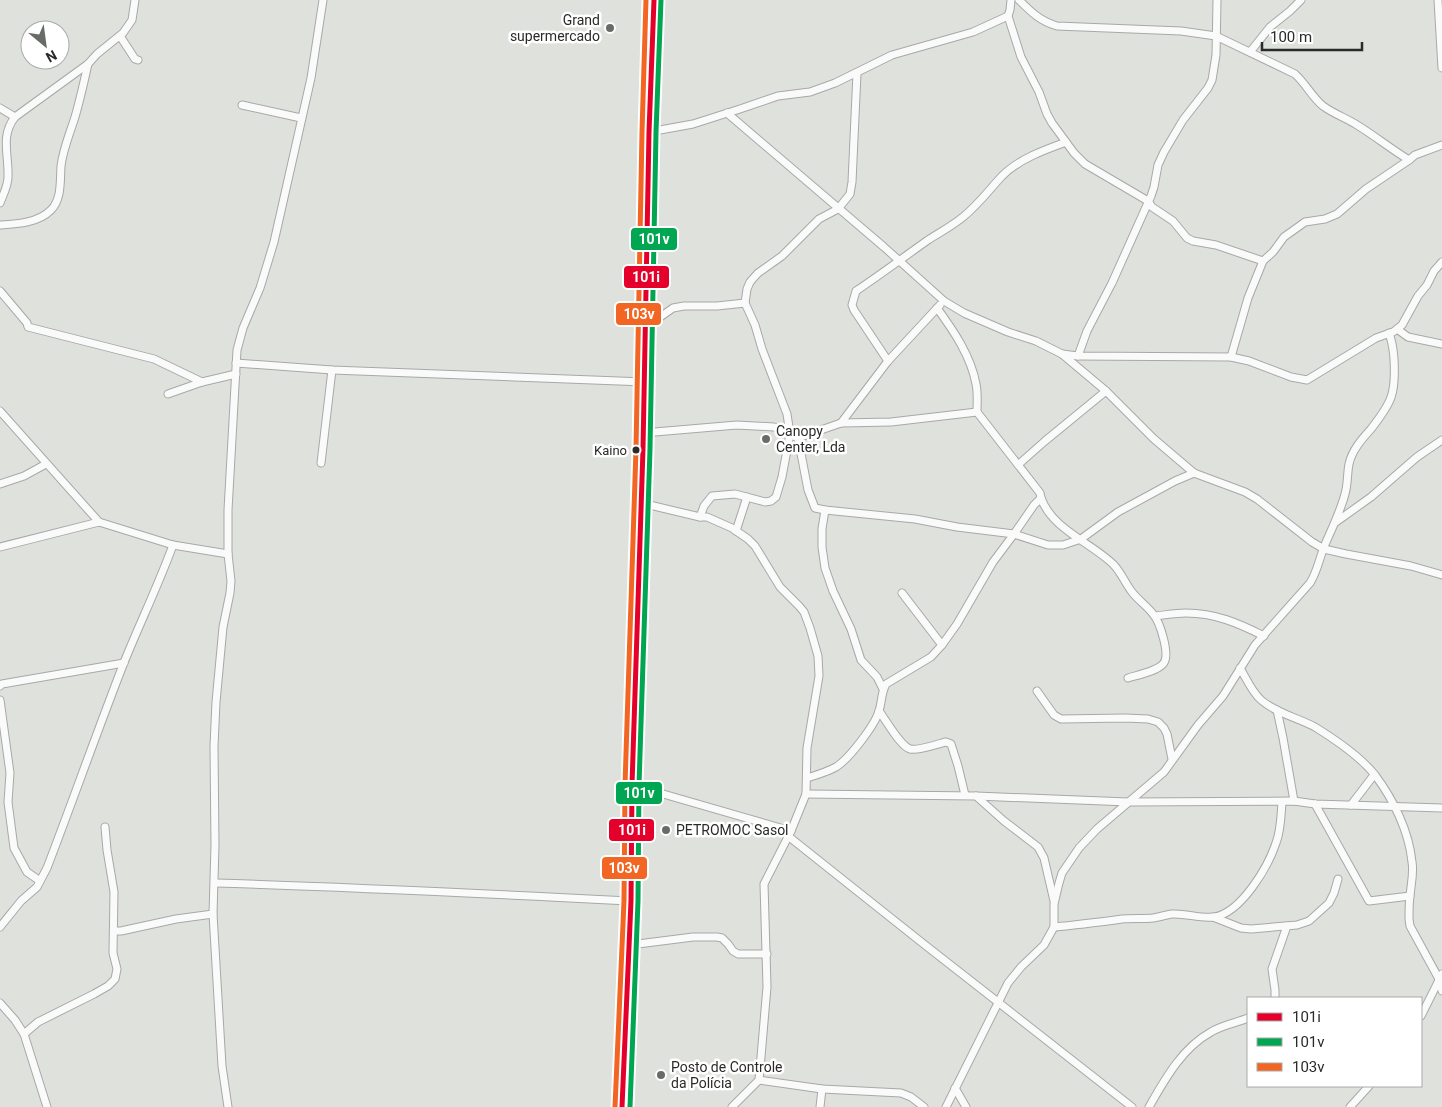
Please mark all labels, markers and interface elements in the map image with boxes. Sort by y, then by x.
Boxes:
place label: Grand supermercado [510,12,600,44]
north arrow [20,20,70,70]
scale bar [1262,20,1362,52]
marker: Grand supermercado [604,22,616,34]
text: 100 m [1270,28,1312,46]
text: N [43,47,60,66]
line badge: 101v [630,227,678,251]
text: 101v [638,231,670,247]
line badge: 101i [623,265,670,289]
text: 101i [632,269,660,285]
line badge: 103v [615,302,662,326]
text: 103v [623,306,655,322]
place label: Canopy Center, Lda [776,423,845,455]
marker: Canopy Center, Lda [760,433,772,445]
place label: Kaino [594,443,627,458]
marker: Kaino [631,445,641,455]
line badge: 101v [615,781,663,805]
text: 101v [623,785,655,801]
line badge: 101i [608,818,655,842]
text: 101i [618,822,646,838]
place label: PETROMOC Sasol [676,822,789,838]
marker: PETROMOC Sasol [660,824,672,836]
line badge: 103v [601,856,648,880]
text: 103v [608,860,640,876]
legend [1247,997,1422,1087]
text: 101i [1292,1008,1321,1026]
text: 101v [1292,1033,1325,1051]
text: 103v [1292,1058,1325,1076]
place label: Posto de Controle da Polícia [671,1059,782,1091]
marker: Posto de Controle da Polícia [655,1069,667,1081]

